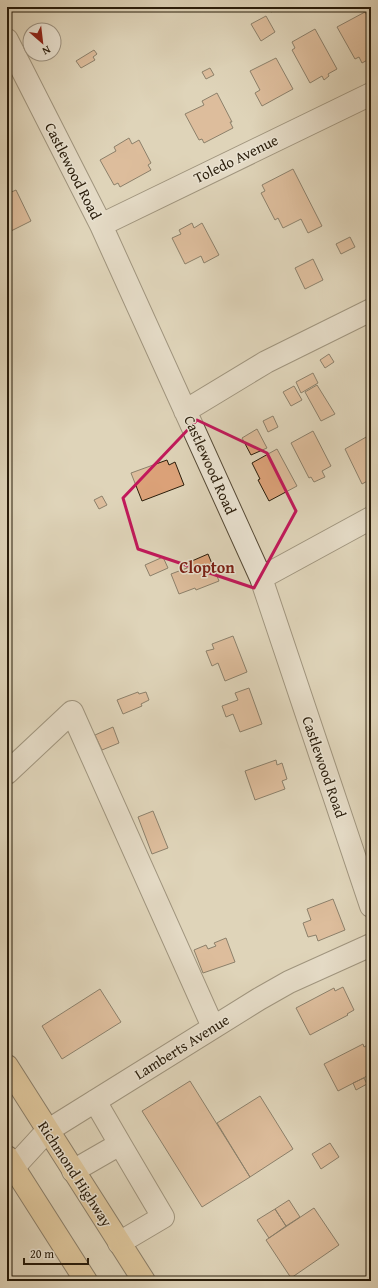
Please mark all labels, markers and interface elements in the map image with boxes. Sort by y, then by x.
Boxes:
north arrow [22,22,62,62]
text: N [39,42,54,60]
street label: Castlewood Road [40,119,107,223]
street label: Toledo Avenue [190,129,282,188]
street label: Castlewood Road [179,412,242,518]
district label: Clopton [179,555,235,579]
street label: Castlewood Road [297,713,352,820]
street label: Lamberts Avenue [130,1009,233,1084]
street label: Richmond Highway [33,1117,118,1231]
scale bar [24,1240,88,1266]
text: 20 m [30,1245,54,1262]

